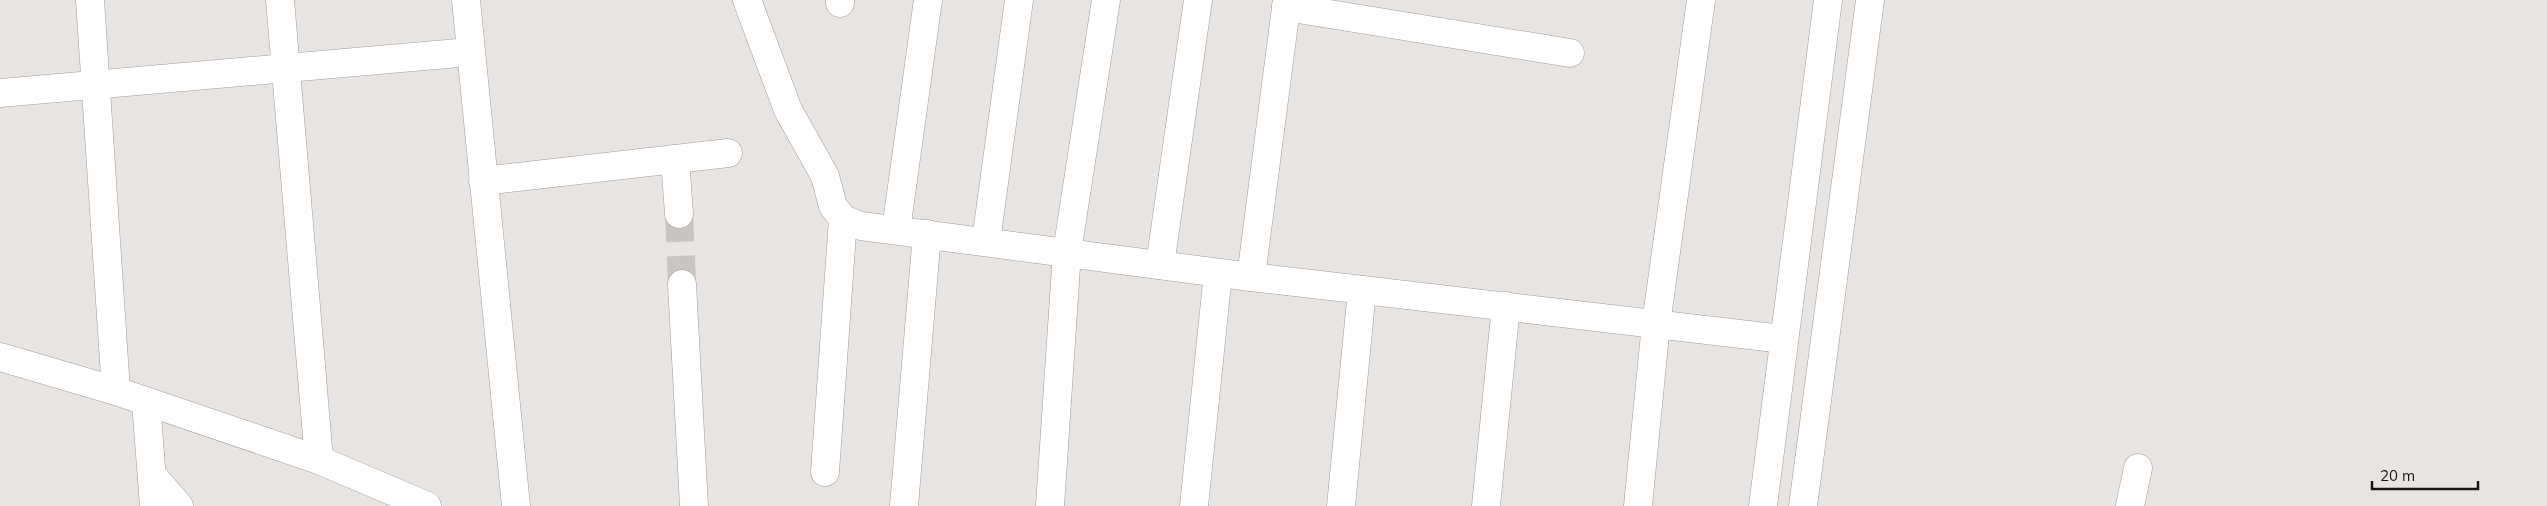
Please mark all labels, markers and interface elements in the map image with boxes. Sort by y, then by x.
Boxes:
scale bar [2372,458,2478,490]
text: 20 m [2380,466,2415,485]

